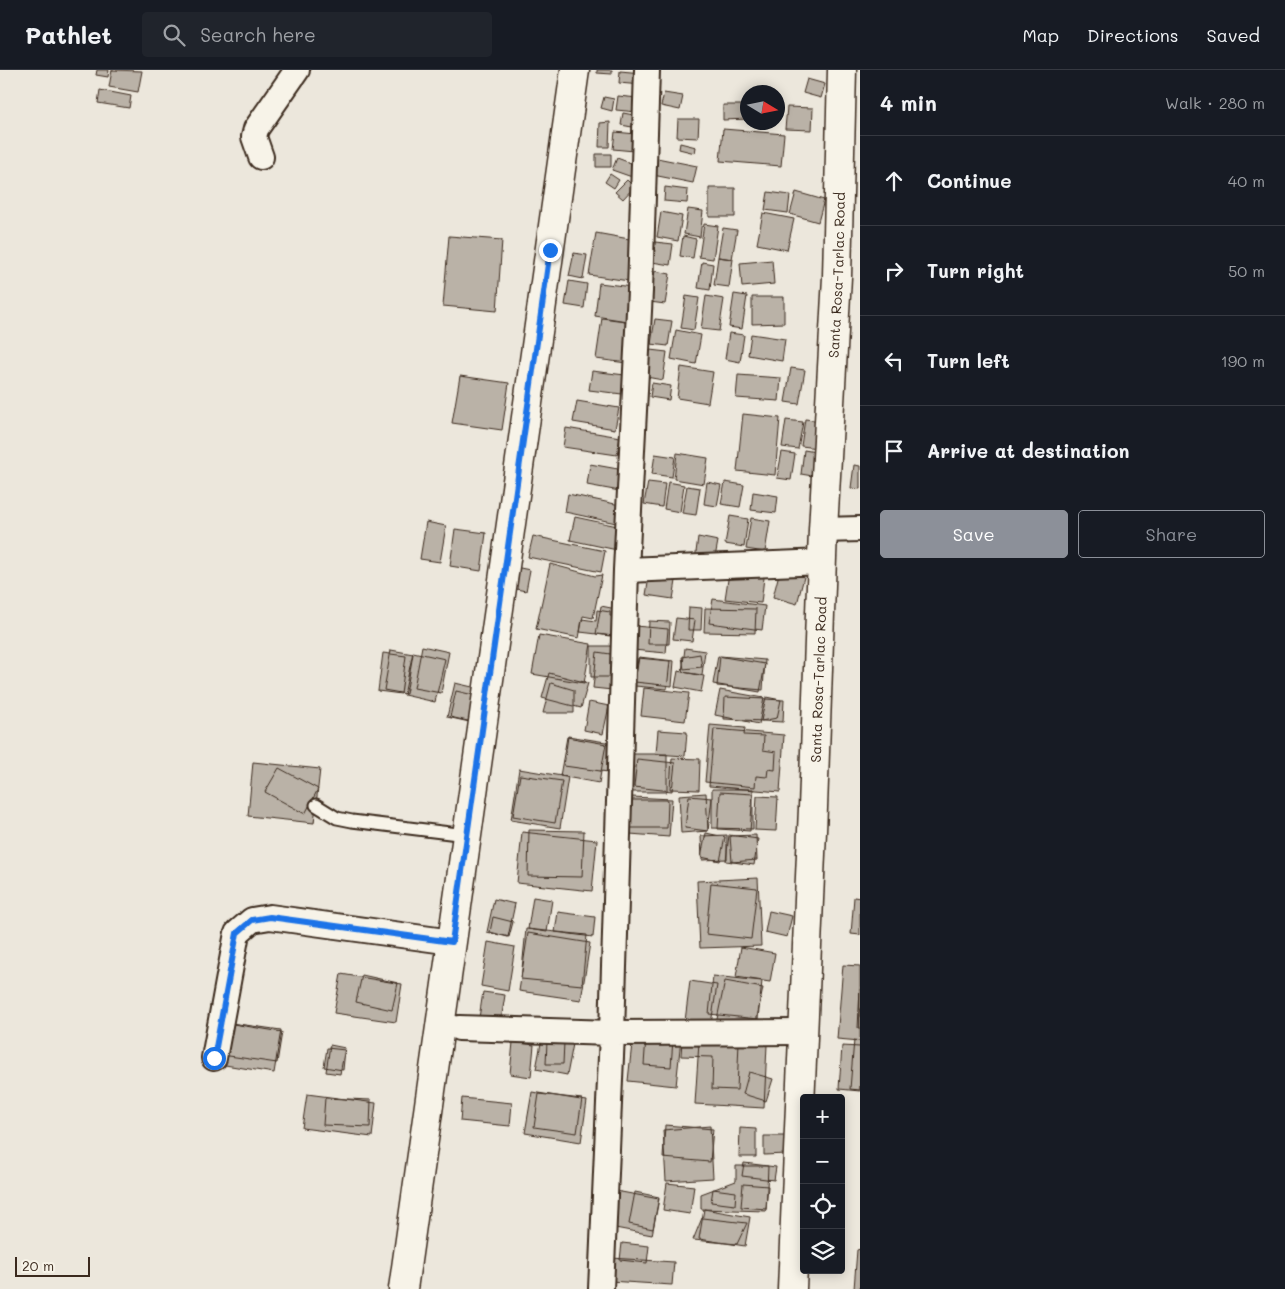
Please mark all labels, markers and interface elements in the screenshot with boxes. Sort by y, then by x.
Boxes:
search box [142,12,492,57]
text: Pathlet [25,19,112,50]
icon: search [160,21,188,49]
text: Search here [200,22,316,47]
text: Map [1022,23,1059,47]
text: Directions [1087,23,1179,47]
text: Saved [1207,23,1260,47]
north arrow [740,85,785,130]
text: 4 min [880,89,937,116]
text: Walk · 280 m [1165,92,1265,113]
icon: ahead [880,167,908,195]
text: Continue [927,168,1012,193]
text: 40 m [1228,170,1265,191]
street label: Santa Rosa-Tarlac Road [823,192,849,358]
route end [539,239,562,262]
icon: right [880,257,908,285]
text: Turn right [927,258,1024,283]
text: 50 m [1228,260,1265,281]
icon: left [880,347,908,375]
text: Turn left [927,348,1010,373]
text: 190 m [1221,350,1265,371]
icon: arrive [880,437,908,465]
text: Arrive at destination [927,438,1130,463]
button: Save [880,510,1068,558]
button: Share [1078,510,1265,558]
street label: Santa Rosa-Tarlac Road [805,596,830,763]
route start [203,1047,226,1070]
map controls [800,1094,845,1274]
button: + [800,1094,845,1139]
button: − [800,1139,845,1184]
button: locate [800,1184,845,1229]
button: layers [800,1229,845,1274]
scale bar [15,1254,90,1277]
text: 20 m [22,1256,54,1275]

